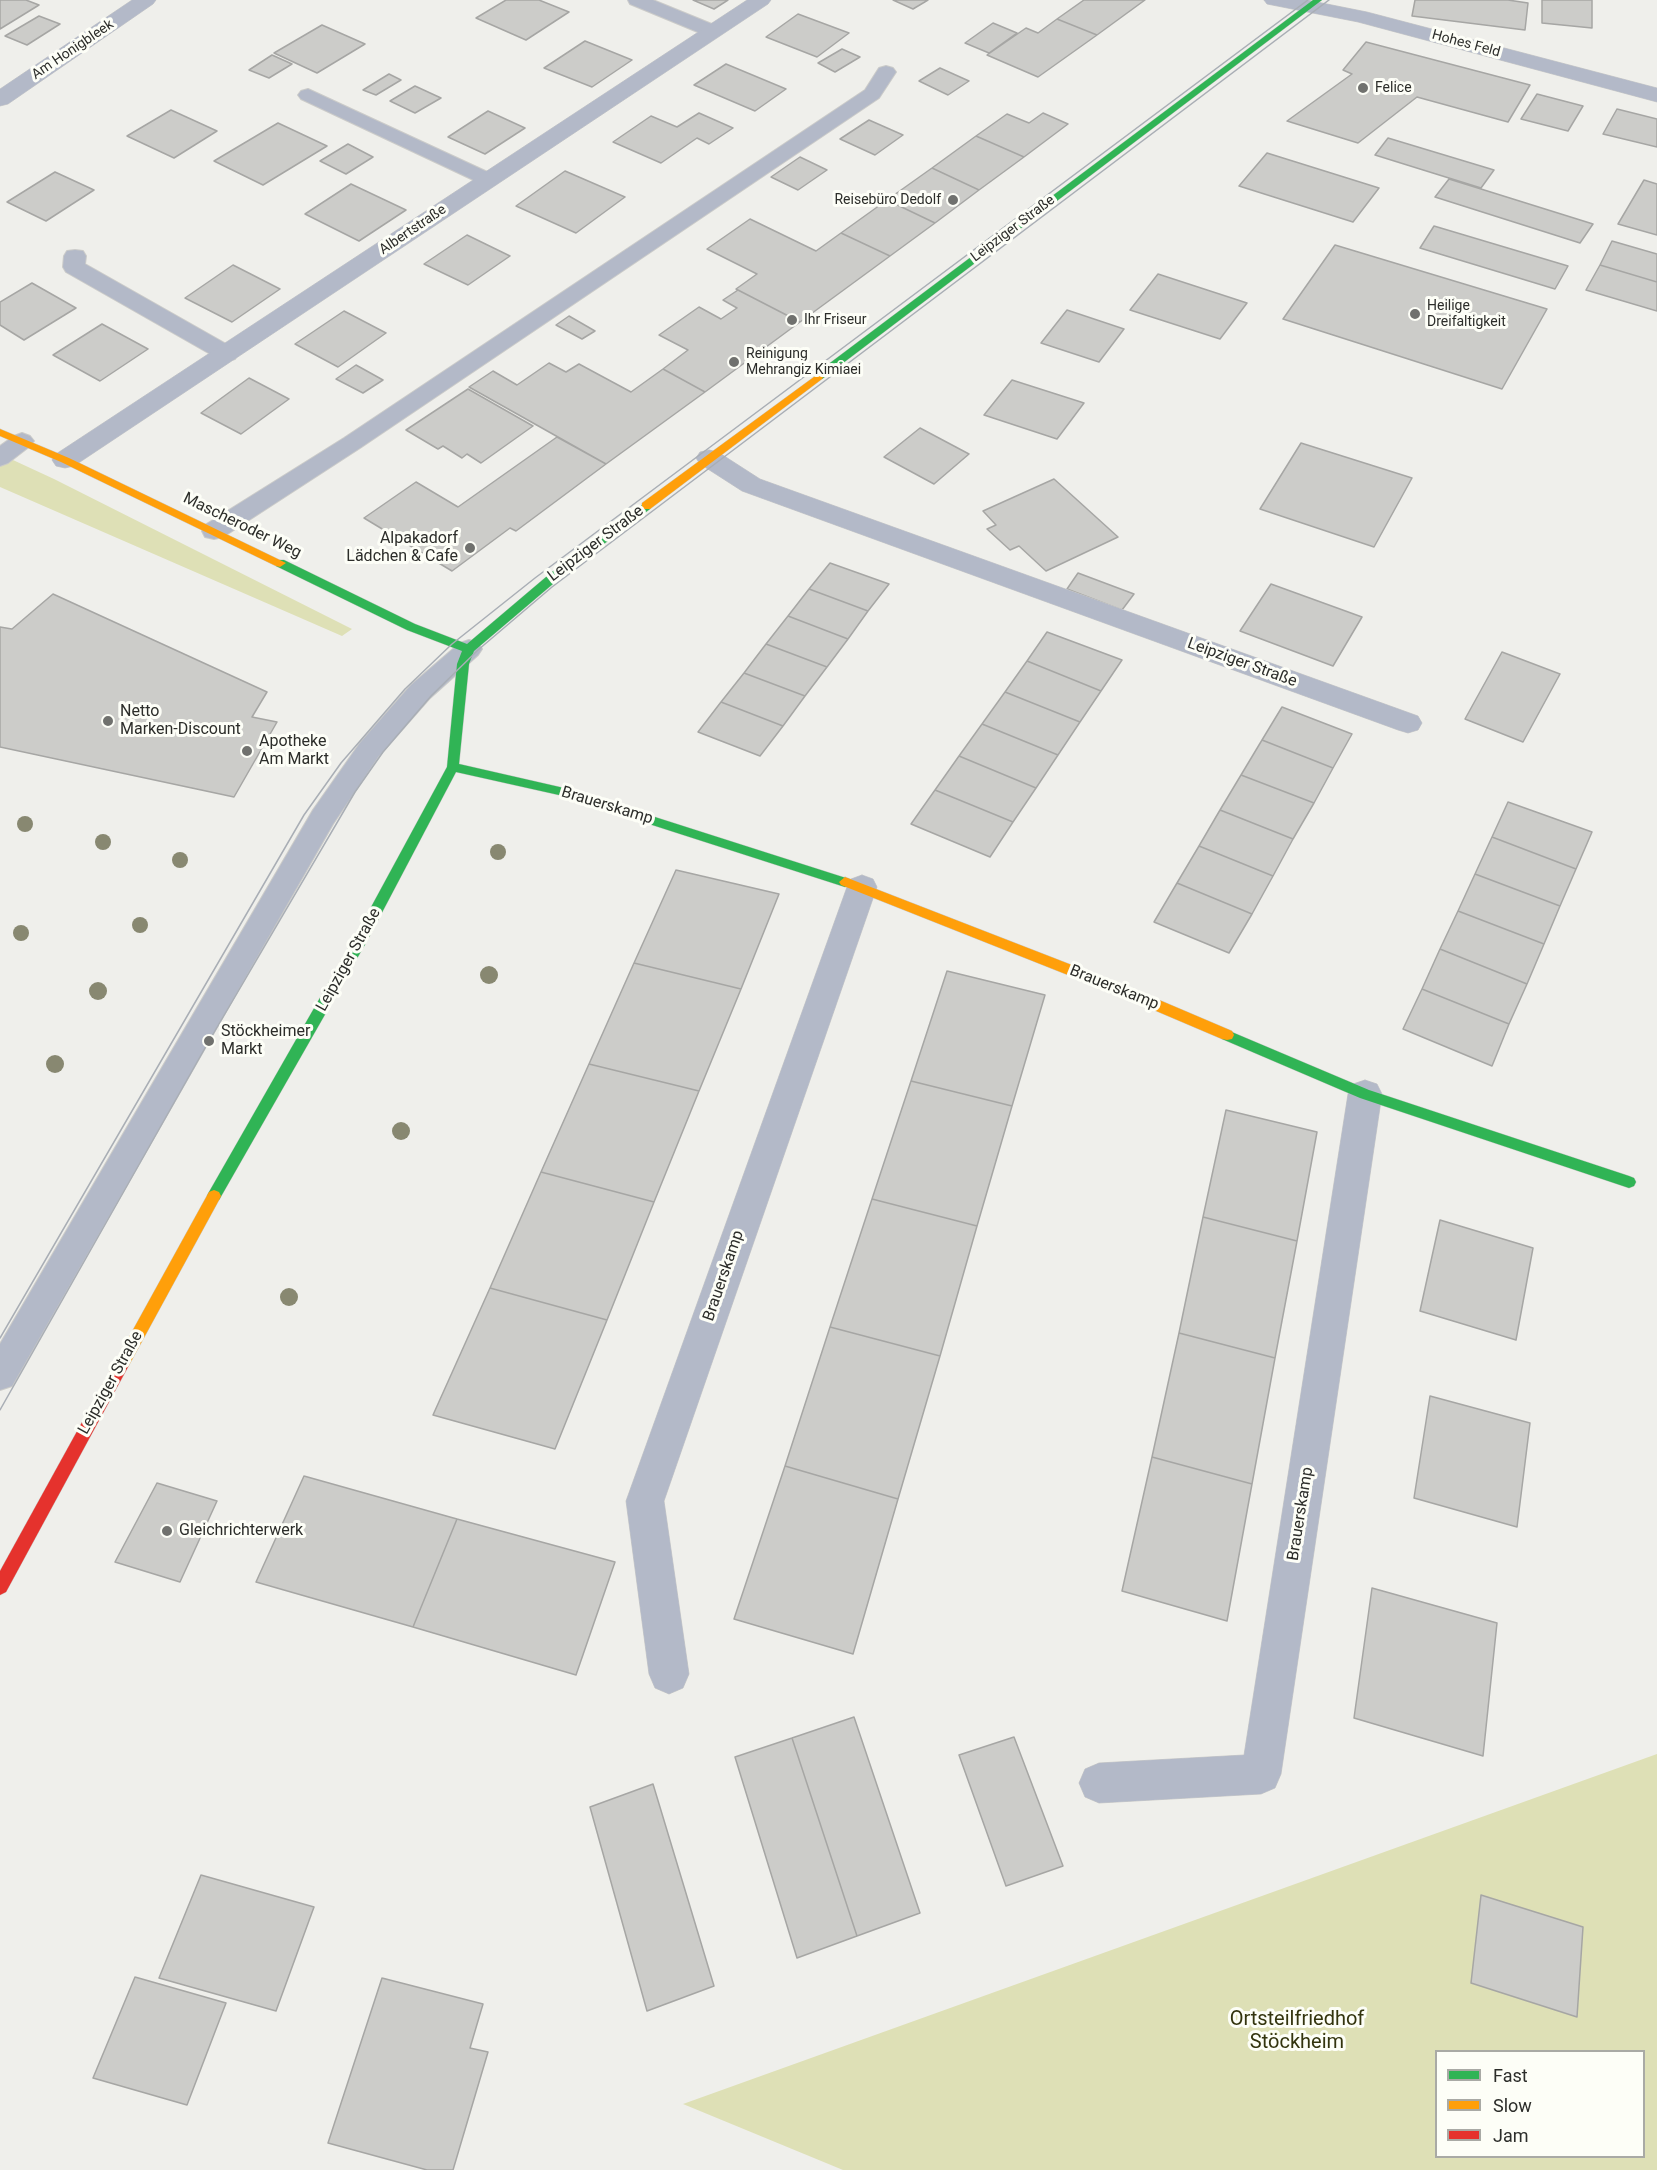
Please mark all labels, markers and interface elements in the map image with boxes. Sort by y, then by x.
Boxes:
street label: Am Honigbleek [29,16,117,84]
street label: Hohes Feld [1430,27,1502,61]
place label: Felice [1375,80,1412,96]
marker: Felice [1356,81,1370,95]
place label: Reisebüro Dedolf [834,192,941,208]
street label: Leipziger Straße [968,192,1058,266]
marker: Reisebüro Dedolf [946,193,960,207]
street label: Albertstraße [376,201,450,259]
place label: Heilige Dreifaltigkeit [1427,298,1506,330]
marker: Heilige Dreifaltigkeit [1408,307,1422,321]
place label: Ihr Friseur [804,312,867,328]
marker: Ihr Friseur [785,313,799,327]
place label: Reinigung Mehrangiz Kimiaei [746,346,861,378]
marker: Reinigung Mehrangiz Kimiaei [727,355,741,369]
street label: Mascheroder Weg [180,489,304,563]
street label: Leipziger Straße [544,502,648,586]
place label: Alpakadorf Lädchen & Cafe [346,529,458,567]
marker: Alpakadorf Lädchen & Cafe [463,541,477,555]
street label: Leipziger Straße [1185,634,1299,692]
place label: Netto Marken-Discount [120,702,241,740]
marker: Netto Marken-Discount [101,714,115,728]
place label: Apotheke Am Markt [259,732,329,770]
marker: Apotheke Am Markt [240,744,254,758]
street label: Brauerskamp [559,783,655,829]
street label: Leipziger Straße [313,905,385,1015]
street label: Brauerskamp [1067,961,1161,1015]
place label: Stöckheimer Markt [221,1022,310,1060]
marker: Stöckheimer Markt [202,1034,216,1048]
street label: Brauerskamp [700,1228,748,1324]
street label: Leipziger Straße [75,1328,147,1438]
street label: Brauerskamp [1284,1466,1318,1562]
place label: Gleichrichterwerk [179,1521,303,1541]
marker: Gleichrichterwerk [160,1524,174,1538]
park label: Ortsteilfriedhof Stöckheim [1230,2008,1364,2055]
legend [1435,2050,1645,2158]
text: Fast [1493,2065,1528,2086]
text: Slow [1493,2095,1532,2116]
text: Jam [1493,2125,1529,2146]

